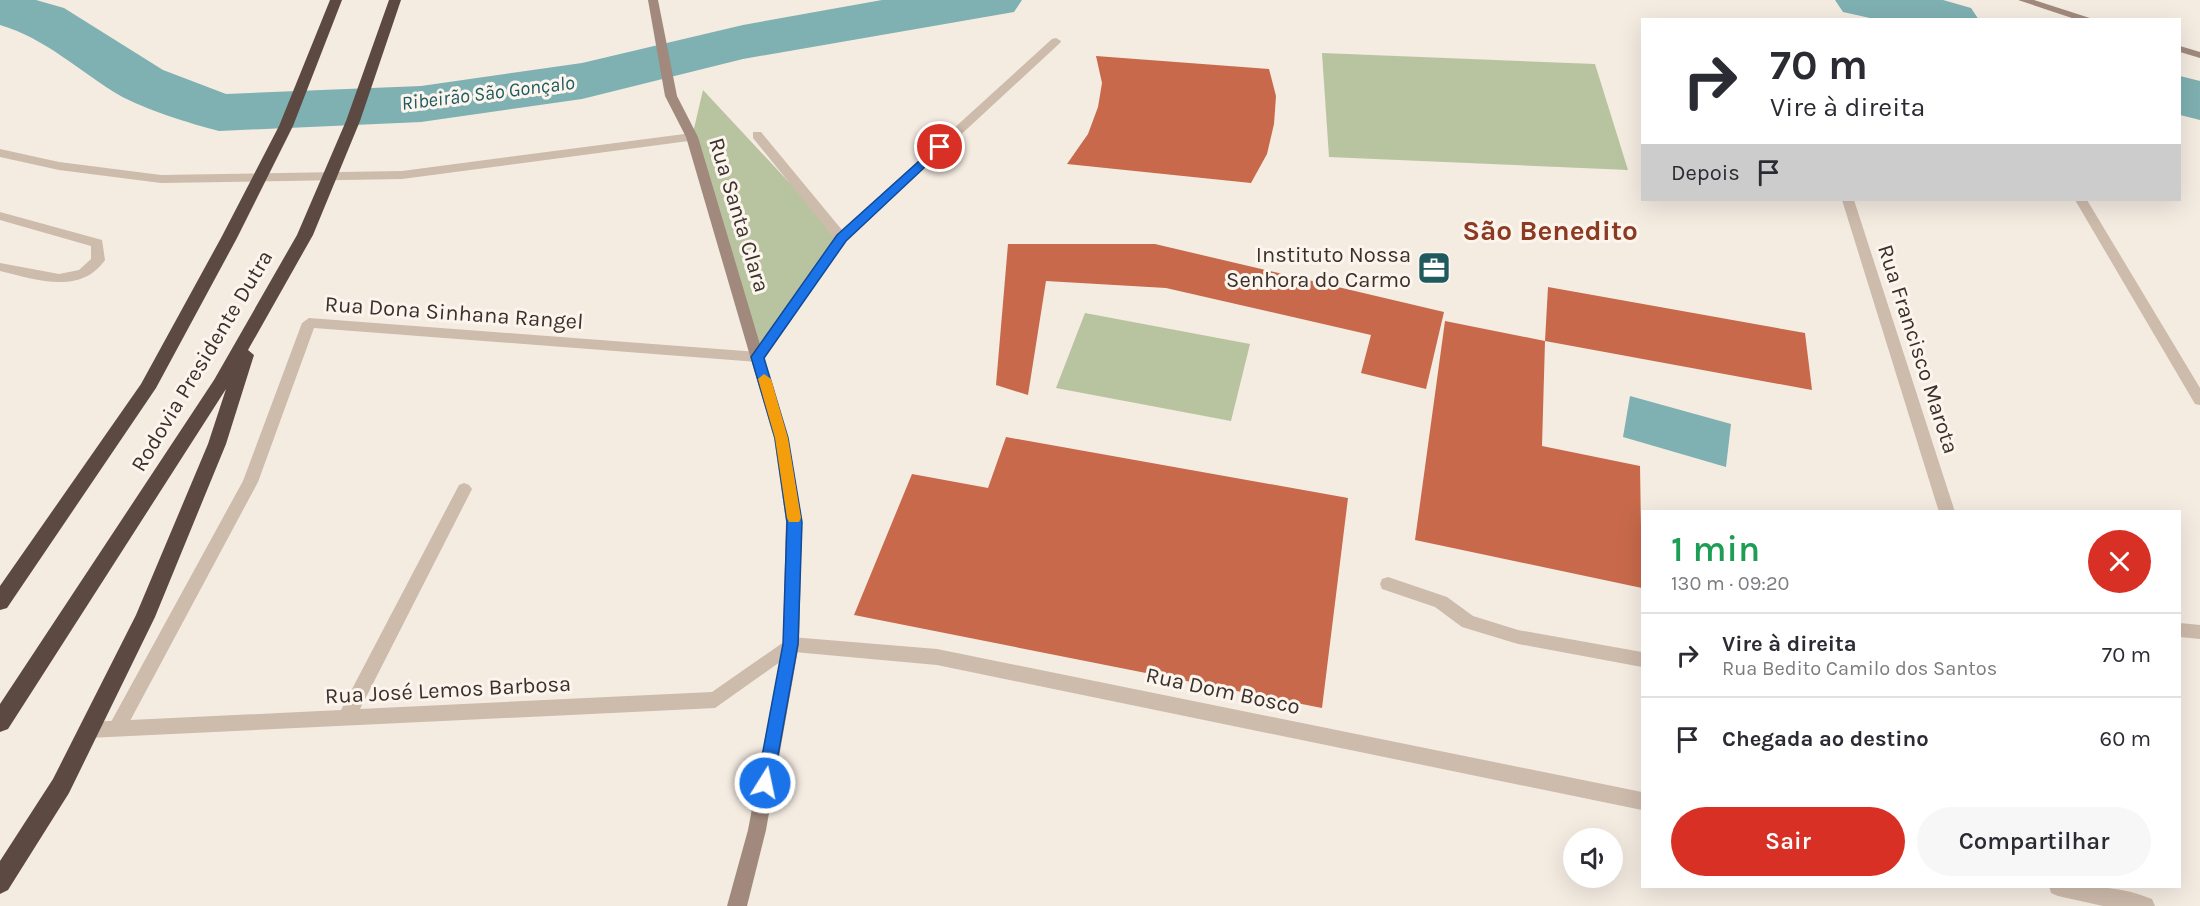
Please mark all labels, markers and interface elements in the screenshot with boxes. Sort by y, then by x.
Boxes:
text: 70 m [1770,40,1868,90]
icon: right [1671,42,1749,120]
water label: Ribeirão São Gonçalo [400,71,576,115]
text: Vire à direita [1770,91,1925,123]
pin [914,121,965,172]
icon: arrive [923,130,956,163]
street label: Rua Santa Clara [703,135,775,295]
icon: arrive [1752,156,1785,189]
text: Depois [1671,160,1740,186]
district label: São Benedito [1462,214,1638,247]
street label: Rua Francisco Marota [1872,241,1964,457]
place label: Instituto Nossa Senhora do Carmo [1226,242,1411,293]
street label: Rodovia Presidente Dutra [126,246,278,476]
office icon: Instituto Nossa Senhora do Carmo [1416,250,1452,286]
street label: Rua Dona Sinhana Rangel [324,291,584,335]
text: 1 min [1671,528,1760,570]
button: close [2088,530,2151,593]
text: 130 m · 09:20 [1671,572,1789,595]
text: Vire à direita [1722,631,1857,657]
icon: right [1671,639,1704,672]
text: 70 m [2102,642,2151,668]
text: Rua Bedito Camilo dos Santos [1722,657,1997,680]
street label: Rua Dom Bosco [1143,662,1303,720]
street label: Rua José Lemos Barbosa [324,671,572,709]
icon: arrive [1671,723,1704,756]
text: Chegada ao destino [1722,726,1929,752]
text: 60 m [2100,726,2151,752]
position arrow [733,751,797,815]
button: Sair [1671,807,1905,876]
button: Compartilhar [1917,807,2151,876]
map controls [1563,828,1623,888]
button: sound [1563,828,1623,888]

